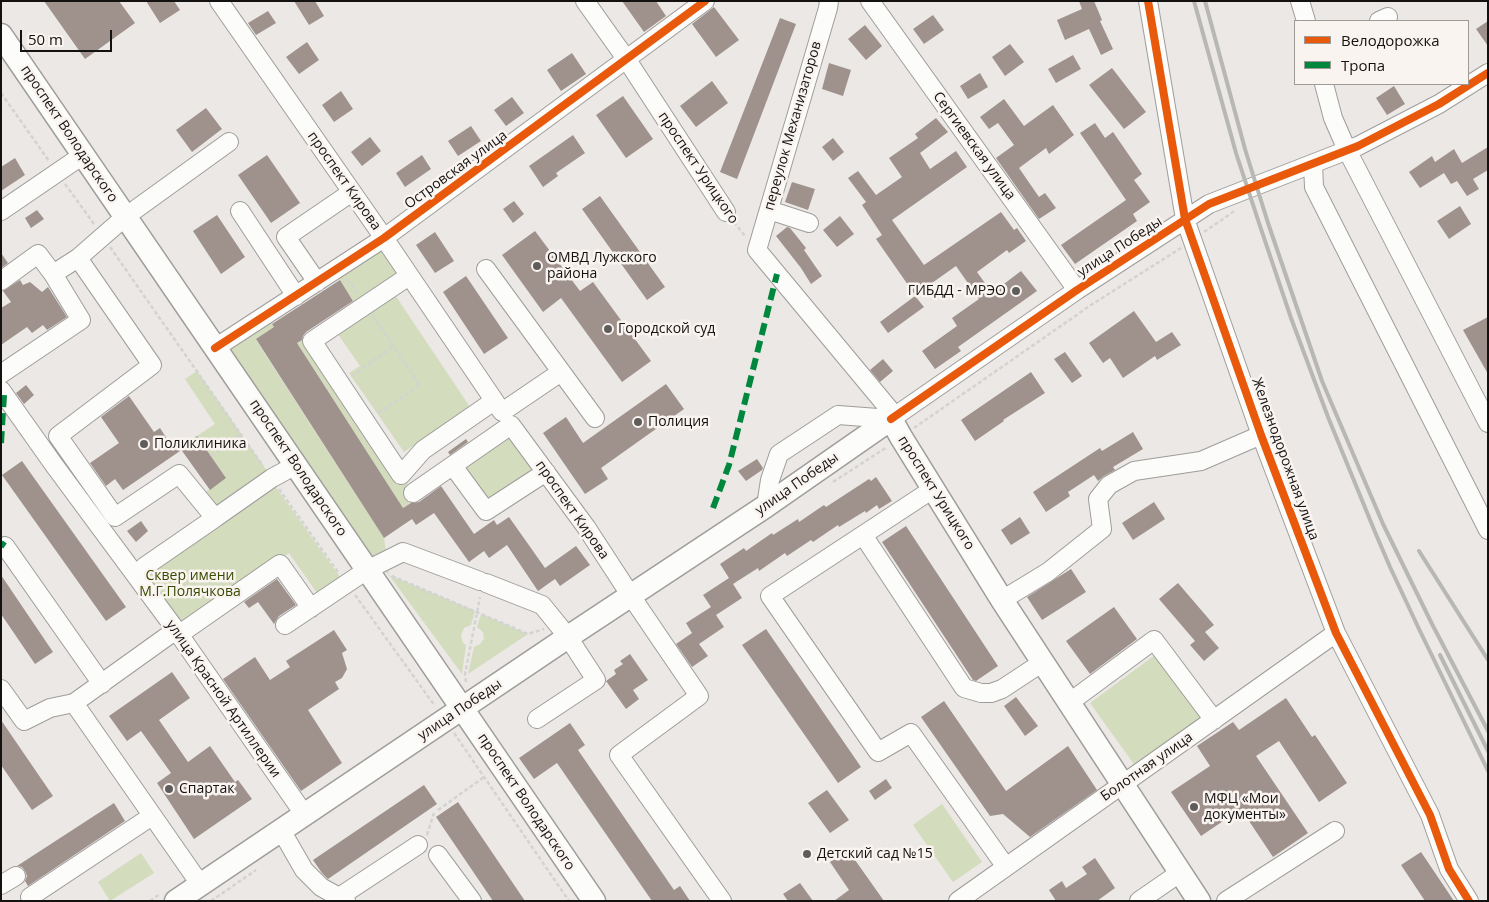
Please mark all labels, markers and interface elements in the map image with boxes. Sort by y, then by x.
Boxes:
scale bar [22,20,115,52]
legend [1294,20,1469,85]
text: 50 m [28,29,63,49]
text: Велодорожка [1341,30,1440,50]
street label: переулок Механизаторов [761,39,825,213]
text: Тропа [1341,55,1385,75]
street label: проспект Володарского [17,62,121,206]
street label: Сергиевская улица [929,89,1019,203]
street label: проспект Урицкого [654,109,742,227]
street label: Островская улица [401,127,511,213]
street label: проспект Кирова [304,128,384,234]
street label: улица Победы [1074,213,1166,281]
place label: ОМВД Лужского района [547,250,657,282]
marker: ОМВД Лужского района [531,260,543,272]
place label: ГИБДД - МРЭО [908,283,1006,299]
marker: ГИБДД - МРЭО [1010,285,1022,297]
place label: Городской суд [618,321,715,337]
marker: Городской суд [602,323,614,335]
street label: Железнодорожная улица [1248,375,1322,543]
street label: проспект Володарского [246,396,350,540]
place label: Полиция [648,414,709,430]
marker: Полиция [632,416,644,428]
street label: проспект Урицкого [894,433,978,553]
place label: Поликлиника [154,436,246,452]
marker: Поликлиника [138,438,150,450]
street label: улица Победы [752,449,842,519]
street label: проспект Кирова [532,457,612,563]
park label: Сквер имени М.Г.Полячкова [139,568,241,600]
street label: улица Красной Артиллерии [162,617,284,781]
street label: улица Победы [415,676,505,744]
street label: Болотная улица [1098,729,1196,805]
street label: проспект Володарского [474,730,578,874]
place label: Спартак [179,781,234,797]
marker: Спартак [163,783,175,795]
place label: МФЦ «Мои документы» [1204,791,1286,824]
marker: МФЦ «Мои документы» [1188,801,1200,813]
place label: Детский сад №15 [817,846,933,862]
marker: Детский сад №15 [801,848,813,860]

